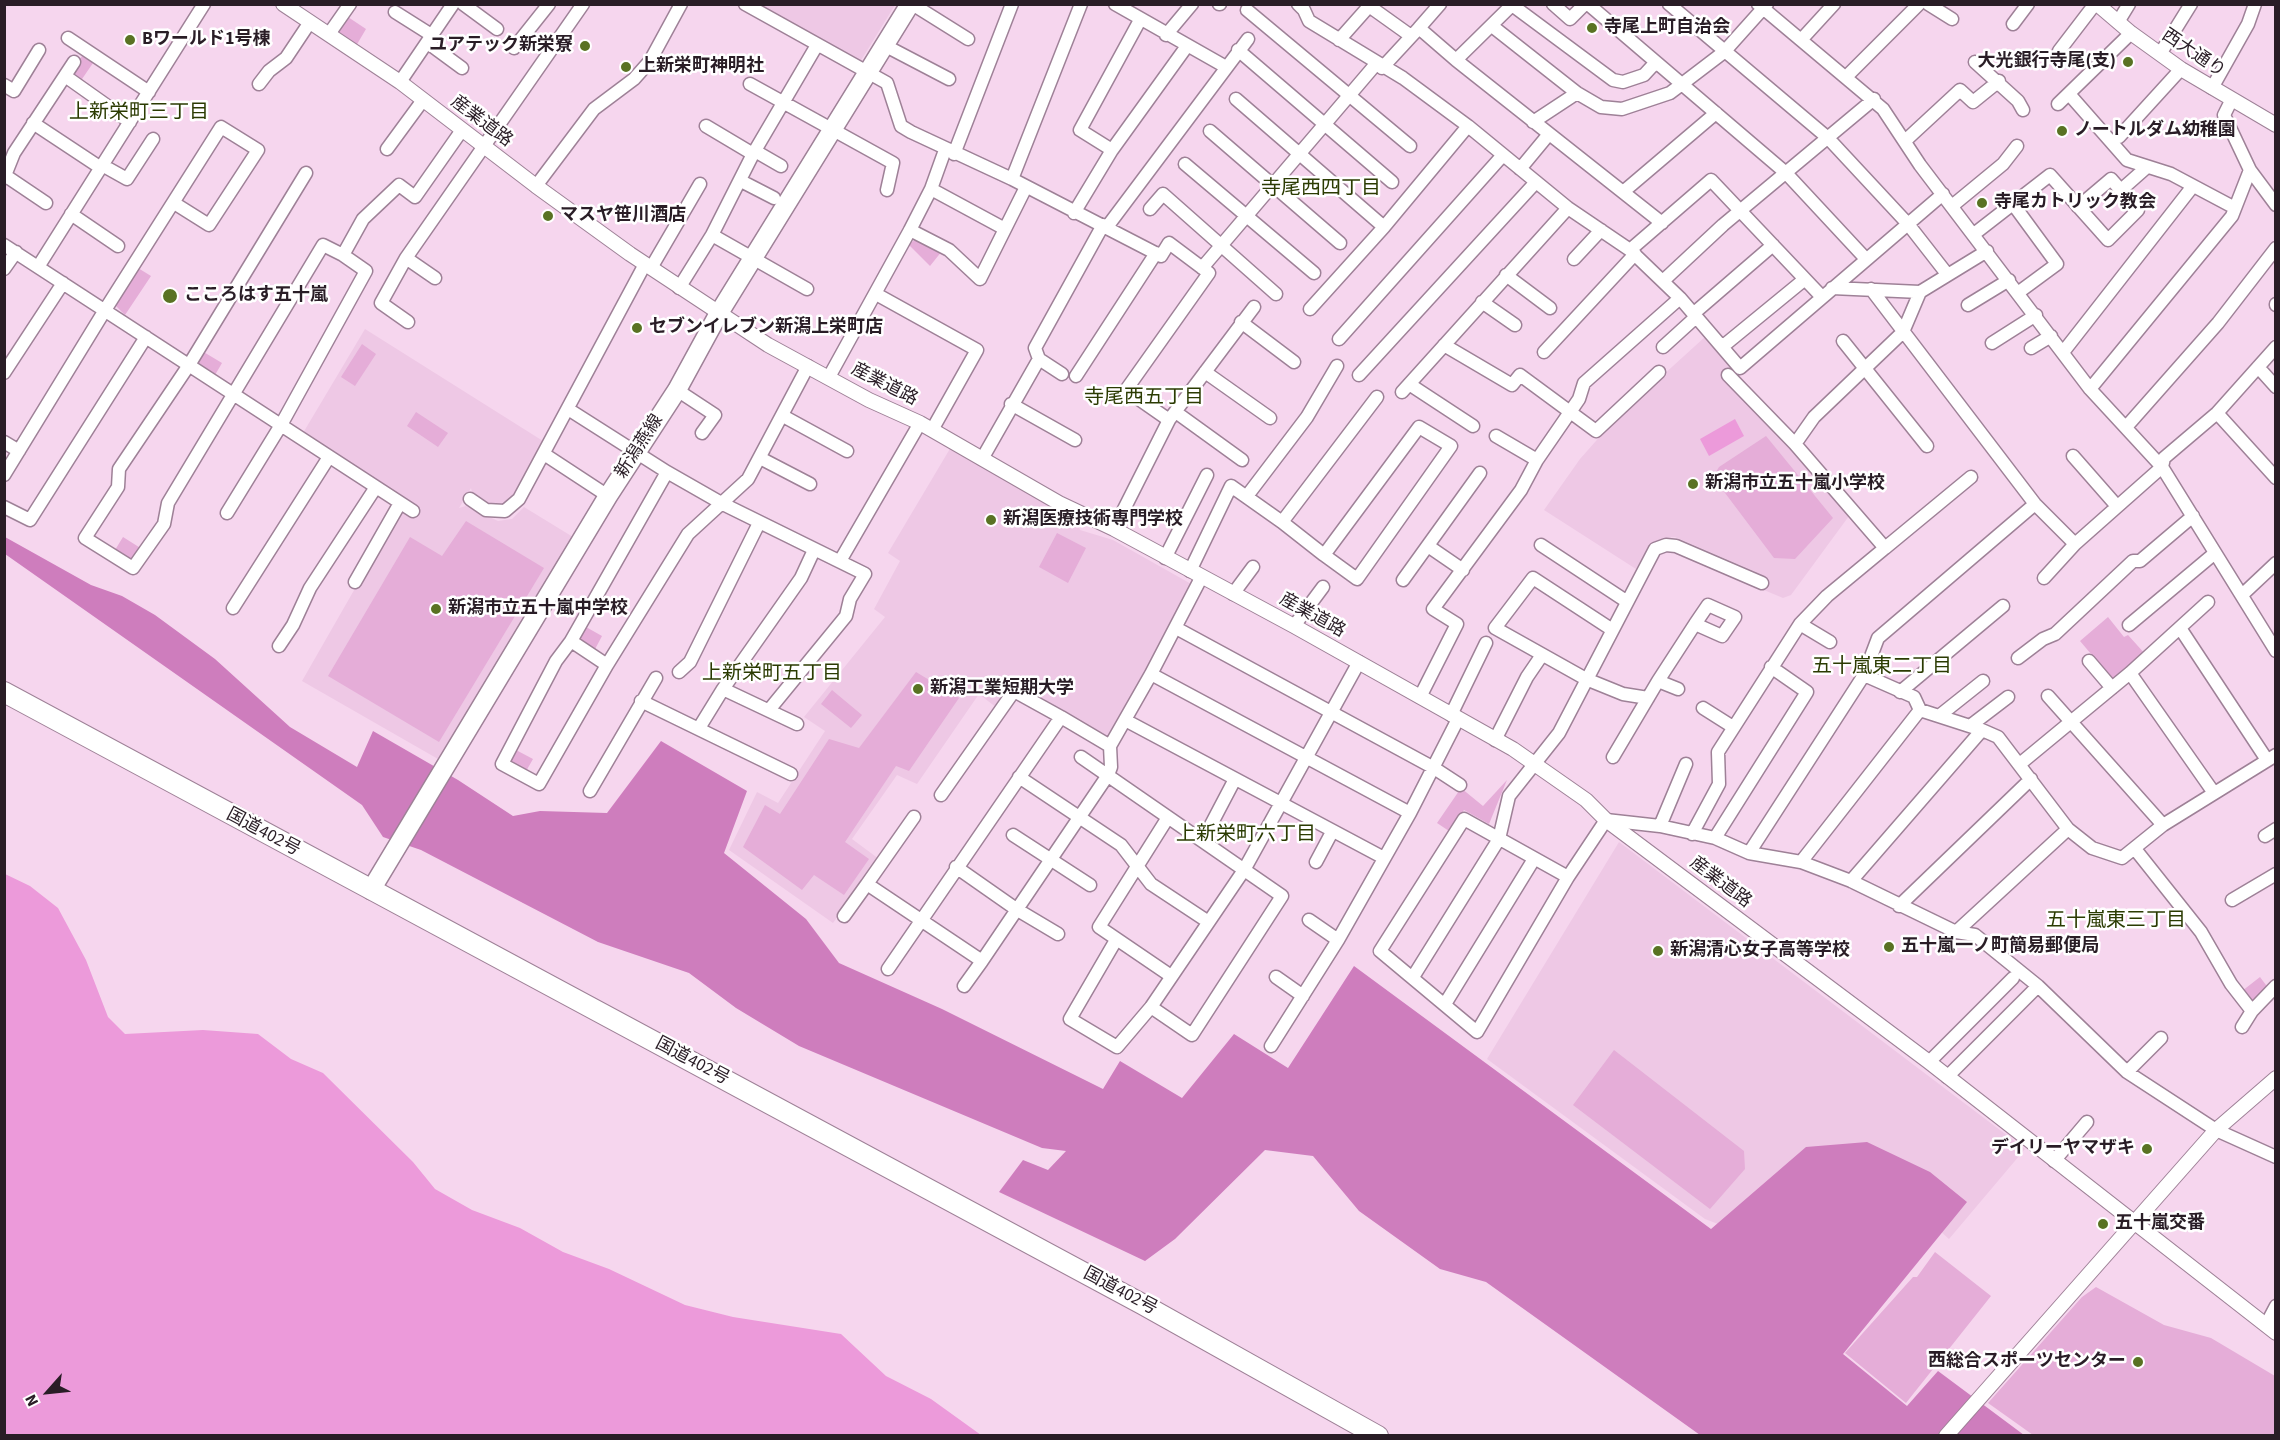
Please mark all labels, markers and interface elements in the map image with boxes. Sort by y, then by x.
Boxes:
place label: 寺尾上町自治会 [1604,17,1730,39]
marker: 寺尾上町自治会 [1585,21,1599,35]
street label: 西大通り [2157,25,2229,83]
place label: Bワールド1号棟 [142,29,270,51]
marker: Bワールド1号棟 [123,33,137,47]
place label: ユアテック新栄寮 [429,35,573,57]
marker: ユアテック新栄寮 [578,39,592,53]
place label: 大光銀行寺尾(支) [1978,51,2116,73]
marker: 大光銀行寺尾(支) [2121,55,2135,69]
place label: 上新栄町神明社 [638,56,764,78]
marker: 上新栄町神明社 [619,60,633,74]
street label: 産業道路 [446,92,516,152]
district label: 上新栄町三丁目 [69,102,209,126]
place label: ノートルダム幼稚園 [2074,120,2236,142]
marker: ノートルダム幼稚園 [2055,124,2069,138]
district label: 寺尾西四丁目 [1261,178,1381,202]
place label: 寺尾カトリック教会 [1994,192,2156,214]
marker: 寺尾カトリック教会 [1975,196,1989,210]
place label: マスヤ笹川酒店 [560,205,686,227]
marker: マスヤ笹川酒店 [541,209,555,223]
place label: こころはす五十嵐 [184,285,328,307]
marker: こころはす五十嵐 [161,287,179,305]
place label: セブンイレブン新潟上栄町店 [649,317,883,339]
marker: セブンイレブン新潟上栄町店 [630,321,644,335]
street label: 産業道路 [847,359,921,411]
district label: 寺尾西五丁目 [1084,387,1204,411]
street label: 新潟燕線 [611,411,669,483]
place label: 新潟市立五十嵐小学校 [1705,473,1885,495]
marker: 新潟市立五十嵐小学校 [1686,477,1700,491]
place label: 新潟医療技術専門学校 [1003,509,1183,531]
marker: 新潟医療技術専門学校 [984,513,998,527]
street label: 産業道路 [1275,589,1349,643]
place label: 新潟市立五十嵐中学校 [448,598,628,620]
marker: 新潟市立五十嵐中学校 [429,602,443,616]
district label: 五十嵐東二丁目 [1812,656,1952,680]
district label: 上新栄町五丁目 [702,663,842,687]
place label: 新潟工業短期大学 [930,678,1074,700]
marker: 新潟工業短期大学 [911,682,925,696]
street label: 国道402号 [222,804,304,862]
district label: 上新栄町六丁目 [1176,824,1316,848]
street label: 産業道路 [1685,853,1755,913]
district label: 五十嵐東三丁目 [2046,910,2186,934]
place label: 五十嵐一ノ町簡易郵便局 [1901,936,2099,958]
place label: 新潟清心女子高等学校 [1670,940,1850,962]
marker: 五十嵐一ノ町簡易郵便局 [1882,940,1896,954]
marker: 新潟清心女子高等学校 [1651,944,1665,958]
street label: 国道402号 [651,1033,733,1091]
place label: デイリーヤマザキ [1991,1138,2135,1160]
marker: デイリーヤマザキ [2140,1142,2154,1156]
place label: 五十嵐交番 [2115,1213,2205,1235]
marker: 五十嵐交番 [2096,1217,2110,1231]
street label: 国道402号 [1079,1263,1161,1321]
place label: 西総合スポーツセンター [1928,1351,2126,1373]
marker: 西総合スポーツセンター [2131,1355,2145,1369]
north arrow [18,1362,78,1422]
text: N [20,1390,44,1410]

